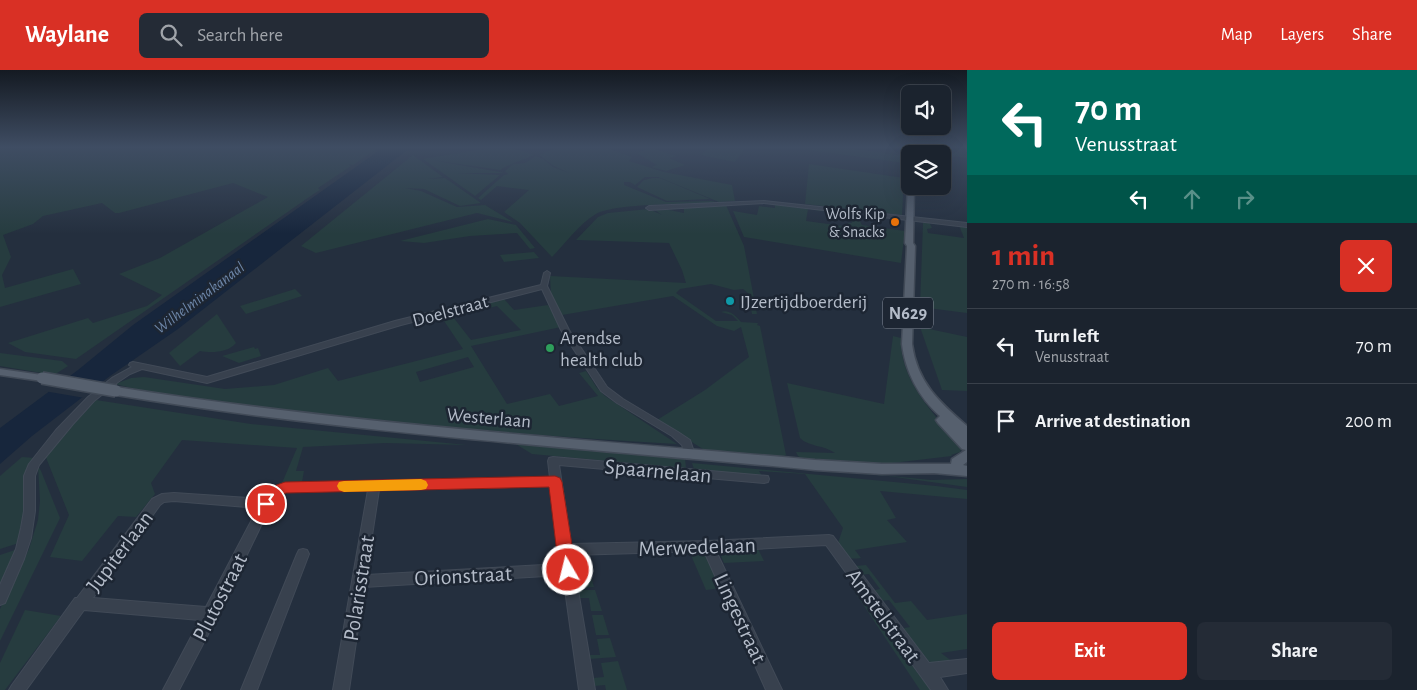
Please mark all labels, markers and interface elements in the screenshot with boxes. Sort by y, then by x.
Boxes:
search box [139,13,489,58]
icon: search [157,21,185,49]
text: Waylane [25,23,109,47]
text: Search here [197,26,283,45]
text: Map [1221,26,1252,44]
text: Layers [1280,26,1324,44]
text: Share [1352,26,1392,44]
map controls [901,85,951,195]
button: sound [901,85,951,135]
icon: left [992,90,1057,155]
text: 70 m [1075,92,1142,127]
text: Venusstraat [1075,133,1177,155]
button: layers [901,145,951,195]
icon: left [1125,185,1153,213]
icon: ahead [1178,185,1206,213]
icon: right [1231,185,1259,213]
place label: Wolfs Kip & Snacks [825,206,885,240]
marker: Wolfs Kip & Snacks [889,216,901,228]
button: close [1340,240,1392,292]
text: 1 min [992,241,1055,271]
water label: Wilhelminakanaal [152,259,247,337]
text: 270 m · 16:58 [992,276,1070,292]
street label: Doelstraat [410,292,490,331]
place label: IJzertijdboerderij [740,293,867,312]
marker: IJzertijdboerderij [724,295,736,307]
road number: N629 [883,298,933,328]
text: Turn left [1035,327,1099,346]
place label: Arendse health club [560,329,643,370]
icon: left [992,332,1020,360]
text: 70 m [1356,337,1392,356]
marker: Arendse health club [544,342,556,354]
text: Venusstraat [1035,349,1109,365]
street label: Westerlaan [446,405,532,432]
icon: arrive [992,407,1020,435]
text: Arrive at destination [1035,412,1191,431]
text: 200 m [1345,412,1392,431]
street label: Spaarnelaan [604,455,712,487]
pin [245,483,287,525]
icon: arrive [252,490,280,518]
street label: Jupiterlaan [82,507,157,596]
street label: Polarisstraat [340,534,378,643]
street label: Merwedelaan [638,534,756,560]
position arrow [541,543,593,595]
street label: Plutostraat [189,550,251,645]
street label: Orionstraat [414,562,512,590]
street label: Amstelstraat [842,565,924,667]
street label: Lingestraat [710,570,770,667]
button: Exit [992,622,1187,680]
button: Share [1197,622,1392,680]

